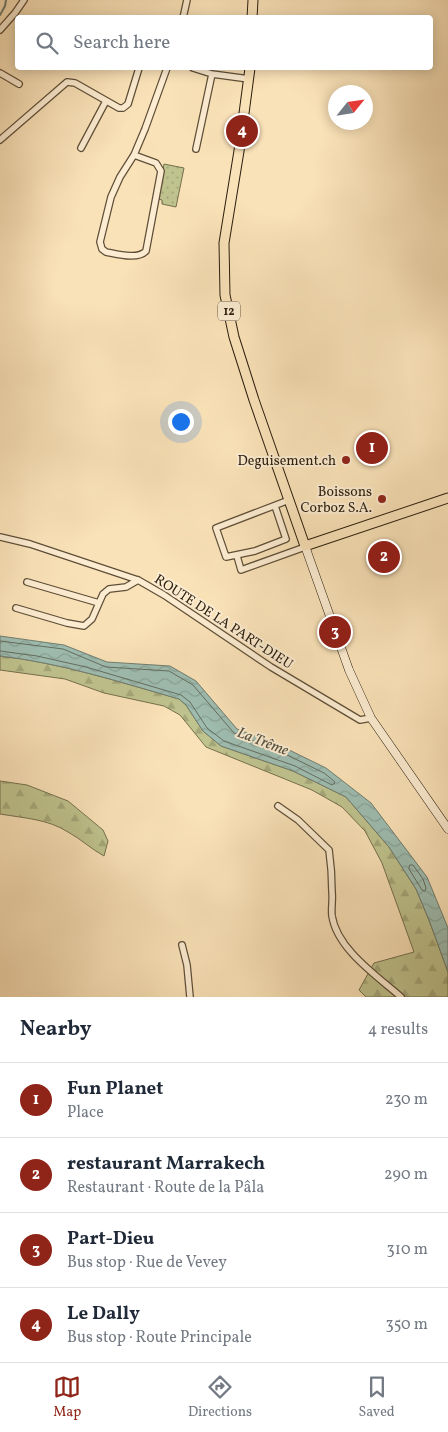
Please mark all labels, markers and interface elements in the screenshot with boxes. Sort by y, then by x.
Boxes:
search box [15,15,433,70]
icon: search [33,29,61,57]
text: Search here [73,30,170,56]
north arrow [328,85,373,130]
pin: 4 [226,112,258,150]
road number: 12 [218,302,240,321]
your location [168,409,194,435]
pin: 1 [356,429,388,467]
place label: Deguisement.ch [238,452,336,471]
marker: Deguisement.ch [340,454,352,466]
place label: Boissons Corboz S.A. [300,483,372,518]
marker: Boissons Corboz S.A. [376,493,388,505]
pin: 2 [368,538,400,576]
street label: ROUTE DE LA PART-DIEU [150,570,296,674]
pin: 3 [319,613,351,651]
water label: La Trême [234,723,292,762]
text: Nearby [20,1015,91,1044]
text: 4 results [368,1019,428,1041]
text: Fun Planet [67,1076,163,1102]
text: 1 [33,1089,39,1111]
text: 230 m [385,1089,428,1111]
text: Place [67,1102,104,1124]
text: restaurant Marrakech [67,1151,265,1177]
text: 2 [32,1164,40,1186]
text: 290 m [384,1164,428,1186]
text: Restaurant · Route de la Pâla [67,1177,264,1199]
text: Part-Dieu [67,1226,154,1252]
text: 3 [32,1239,40,1261]
text: 310 m [387,1239,428,1261]
text: Bus stop · Rue de Vevey [67,1252,227,1274]
text: Le Dally [67,1301,140,1327]
text: 4 [31,1314,41,1336]
text: 350 m [385,1314,428,1336]
text: Bus stop · Route Principale [67,1327,252,1349]
tab: Map [53,1373,81,1422]
tab: Directions [188,1373,252,1422]
tab: Saved [359,1373,395,1422]

